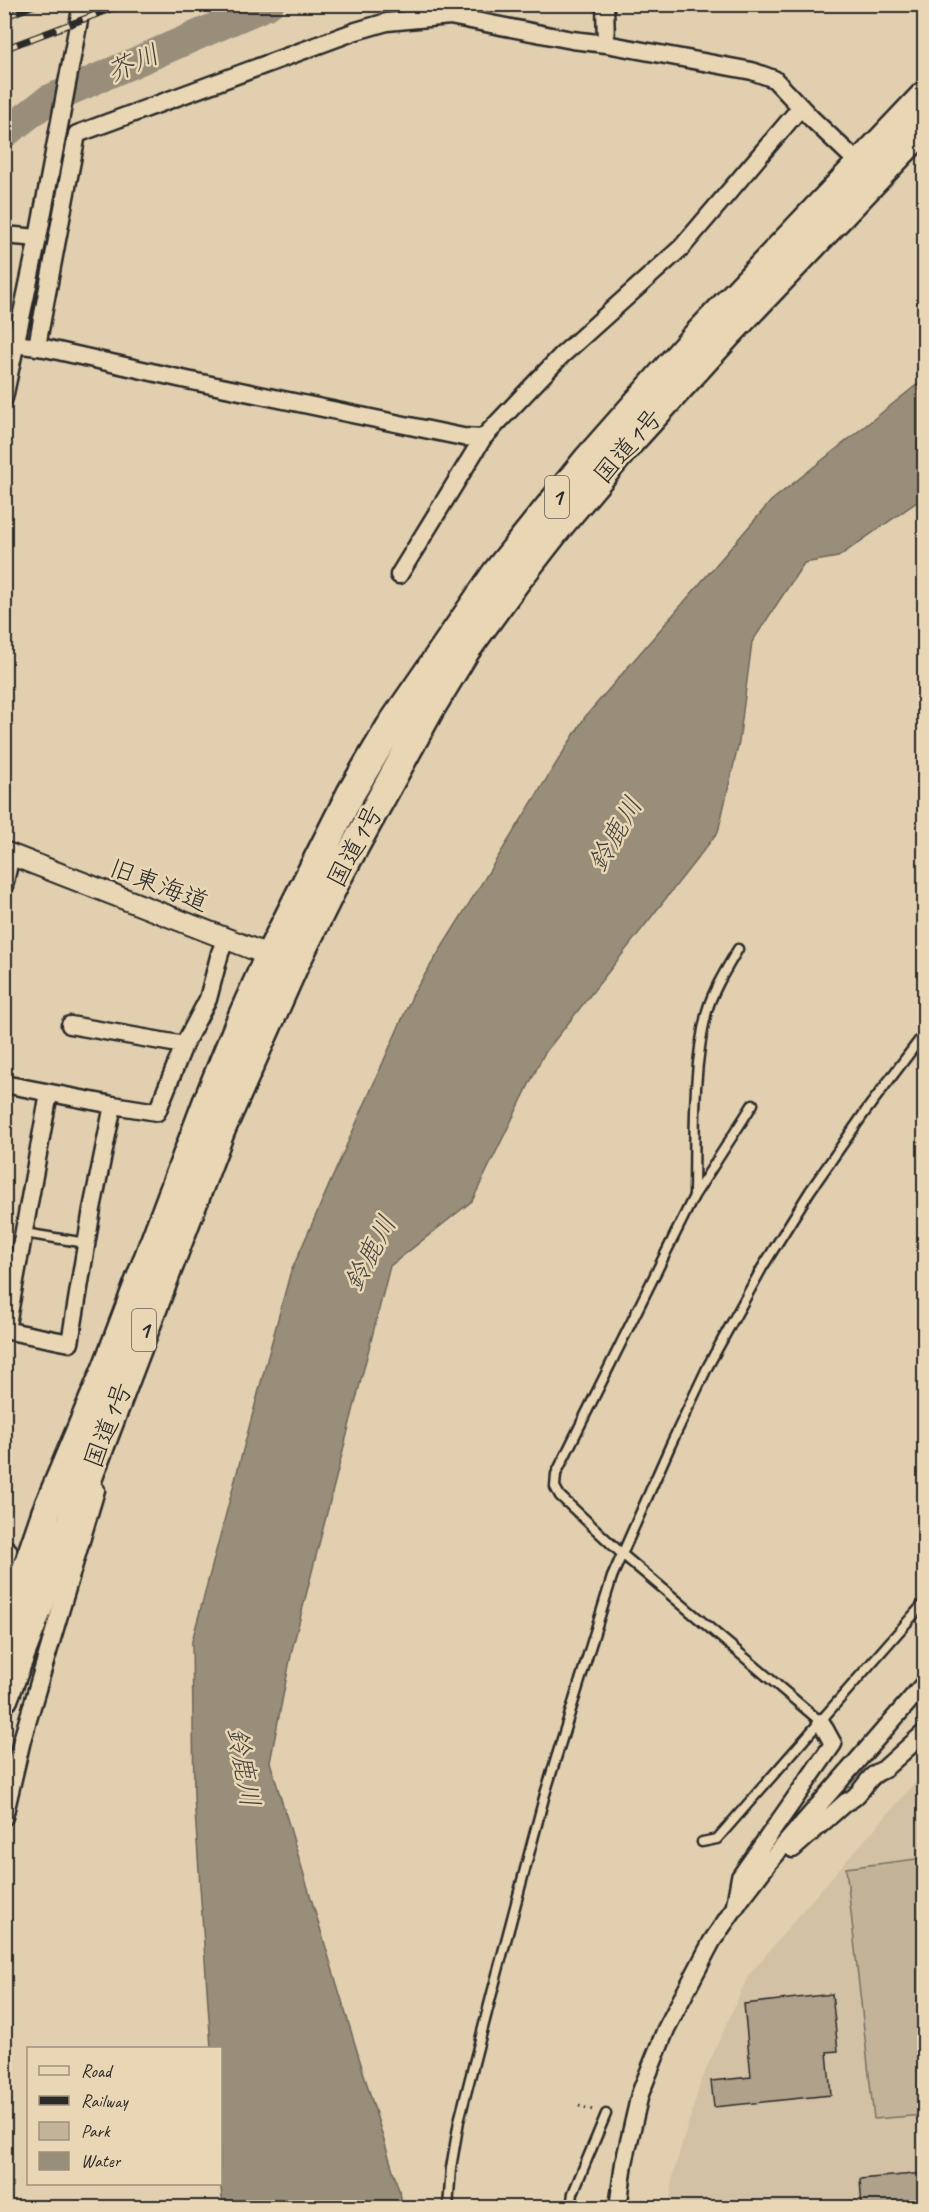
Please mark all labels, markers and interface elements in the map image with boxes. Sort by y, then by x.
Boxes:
water label: 芥川 [102,37,164,89]
street label: 国道1号 [586,401,670,491]
road number: 1 [545,476,569,518]
water label: 鈴鹿川 [580,790,650,878]
street label: 国道1号 [319,799,391,893]
street label: 旧東海道 [105,851,213,919]
water label: 鈴鹿川 [336,1209,404,1297]
road number: 1 [132,1309,156,1351]
street label: 国道1号 [77,1377,139,1473]
water label: 鈴鹿川 [220,1724,268,1810]
legend [27,2047,222,2185]
text: Road [81,2060,114,2082]
text: Railway [81,2090,129,2112]
text: Park [81,2120,111,2142]
text: Water [81,2150,122,2172]

